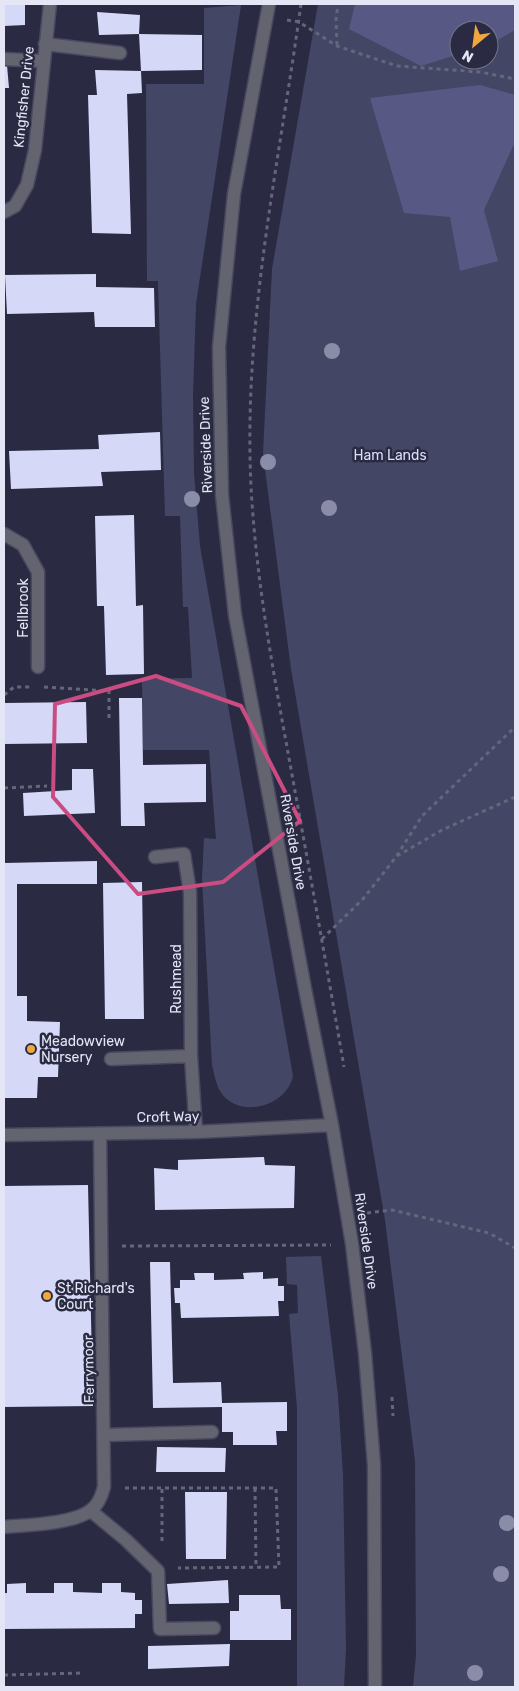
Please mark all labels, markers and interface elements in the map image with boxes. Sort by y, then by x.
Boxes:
north arrow [449,20,499,70]
street label: Kingfisher Drive [10,45,38,149]
text: N [459,46,476,66]
street label: Riverside Drive [196,396,216,494]
park label: Ham Lands [353,447,427,464]
street label: Fellbrook [15,577,32,638]
street label: Riverside Drive [276,793,310,891]
street label: Rushmead [168,944,185,1014]
place label: Meadowview Nursery [41,1033,125,1066]
marker: Meadowview Nursery [25,1043,37,1055]
street label: Croft Way [136,1108,200,1126]
street label: Riverside Drive [351,1192,381,1290]
place label: St Richard's Court [57,1280,135,1313]
marker: St Richard's Court [41,1290,53,1302]
street label: Ferrymoor [80,1334,98,1403]

